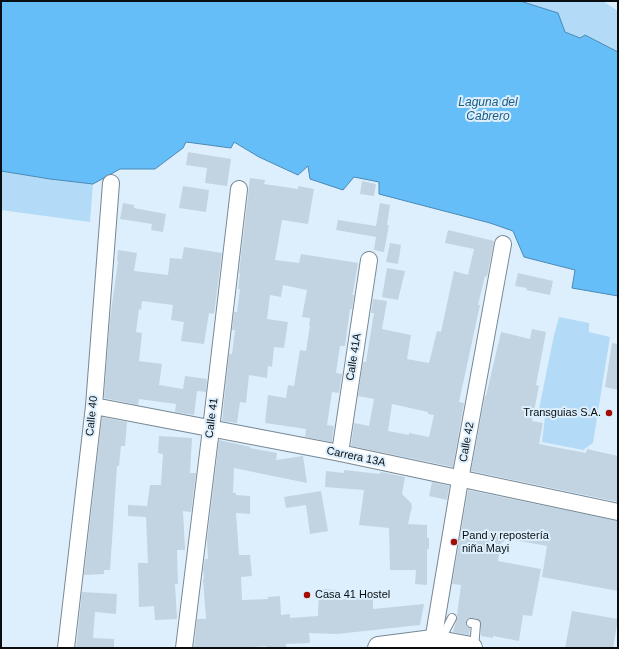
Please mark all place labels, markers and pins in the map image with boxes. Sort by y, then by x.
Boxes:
place label: Transguias S.A. [523,406,601,420]
marker: Transguias S.A. [604,408,614,418]
place label: Pand y repostería niña Mayi [462,529,549,555]
marker: Pand y repostería niña Mayi [449,537,459,547]
place label: Casa 41 Hostel [315,588,390,602]
marker: Casa 41 Hostel [302,590,312,600]

